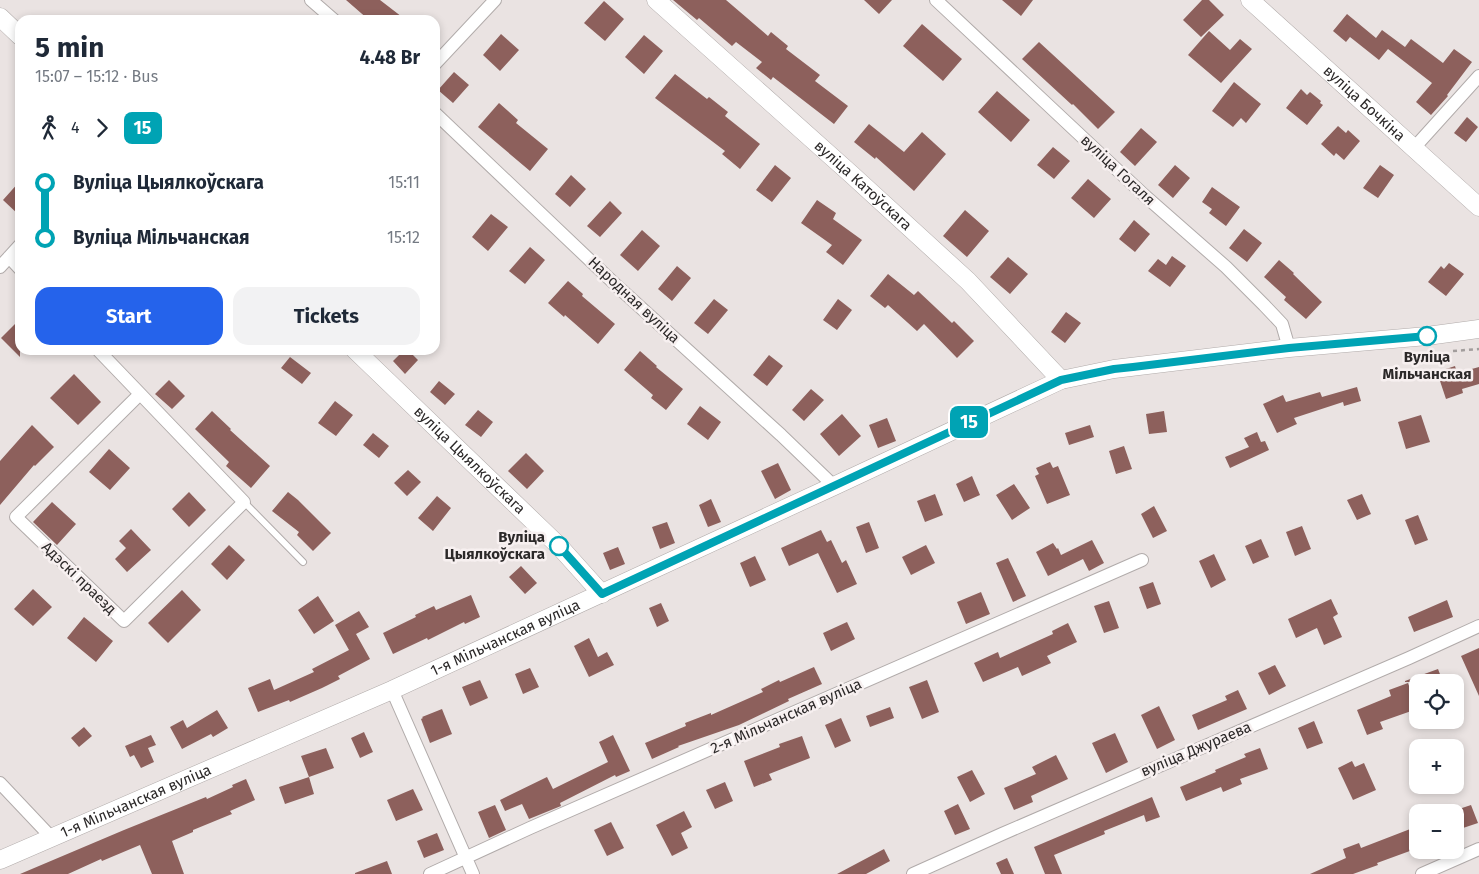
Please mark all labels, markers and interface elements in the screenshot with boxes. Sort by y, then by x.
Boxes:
text: 5 min [35,31,104,64]
text: 4.48 Br [360,46,420,69]
street label: вуліца Бочкіна [1320,62,1409,145]
text: 15:07 – 15:12 · Bus [35,67,158,86]
icon: walk [35,114,63,142]
icon: forward [88,114,116,142]
text: 15 [134,117,152,139]
text: 4 [71,118,80,137]
street label: вуліца Гогаля [1077,131,1159,209]
street label: вуліца Катоўскага [811,137,916,234]
text: Вуліца Цыялкоўскага [73,171,264,194]
text: 15:11 [388,173,420,192]
text: Вуліца Мільчанская [73,226,250,249]
text: 15:12 [387,228,420,247]
street label: Народная вуліца [584,253,684,347]
button: Start [35,287,223,345]
button: Tickets [233,287,420,345]
marker: Вуліца Мільчанская [1417,326,1437,346]
place label: Вуліца Мільчанская [1382,348,1472,383]
street label: вуліца Цыялкоўскага [410,402,529,518]
line badge: 15 [946,406,992,438]
text: 15 [960,411,978,433]
place label: Вуліца Цыялкоўскага [445,528,545,563]
marker: Вуліца Цыялкоўскага [549,536,569,556]
street label: Адэскі праезд [38,538,120,618]
street label: 1-я Мільчанская вуліца [428,596,583,680]
map controls [1409,674,1464,859]
button: locate [1409,674,1464,729]
street label: 2-я Мільчанская вуліца [708,675,864,757]
street label: вуліца Джураева [1138,718,1254,780]
button: + [1409,739,1464,794]
street label: 1-я Мільчанская вуліца [58,761,214,842]
button: − [1409,804,1464,859]

